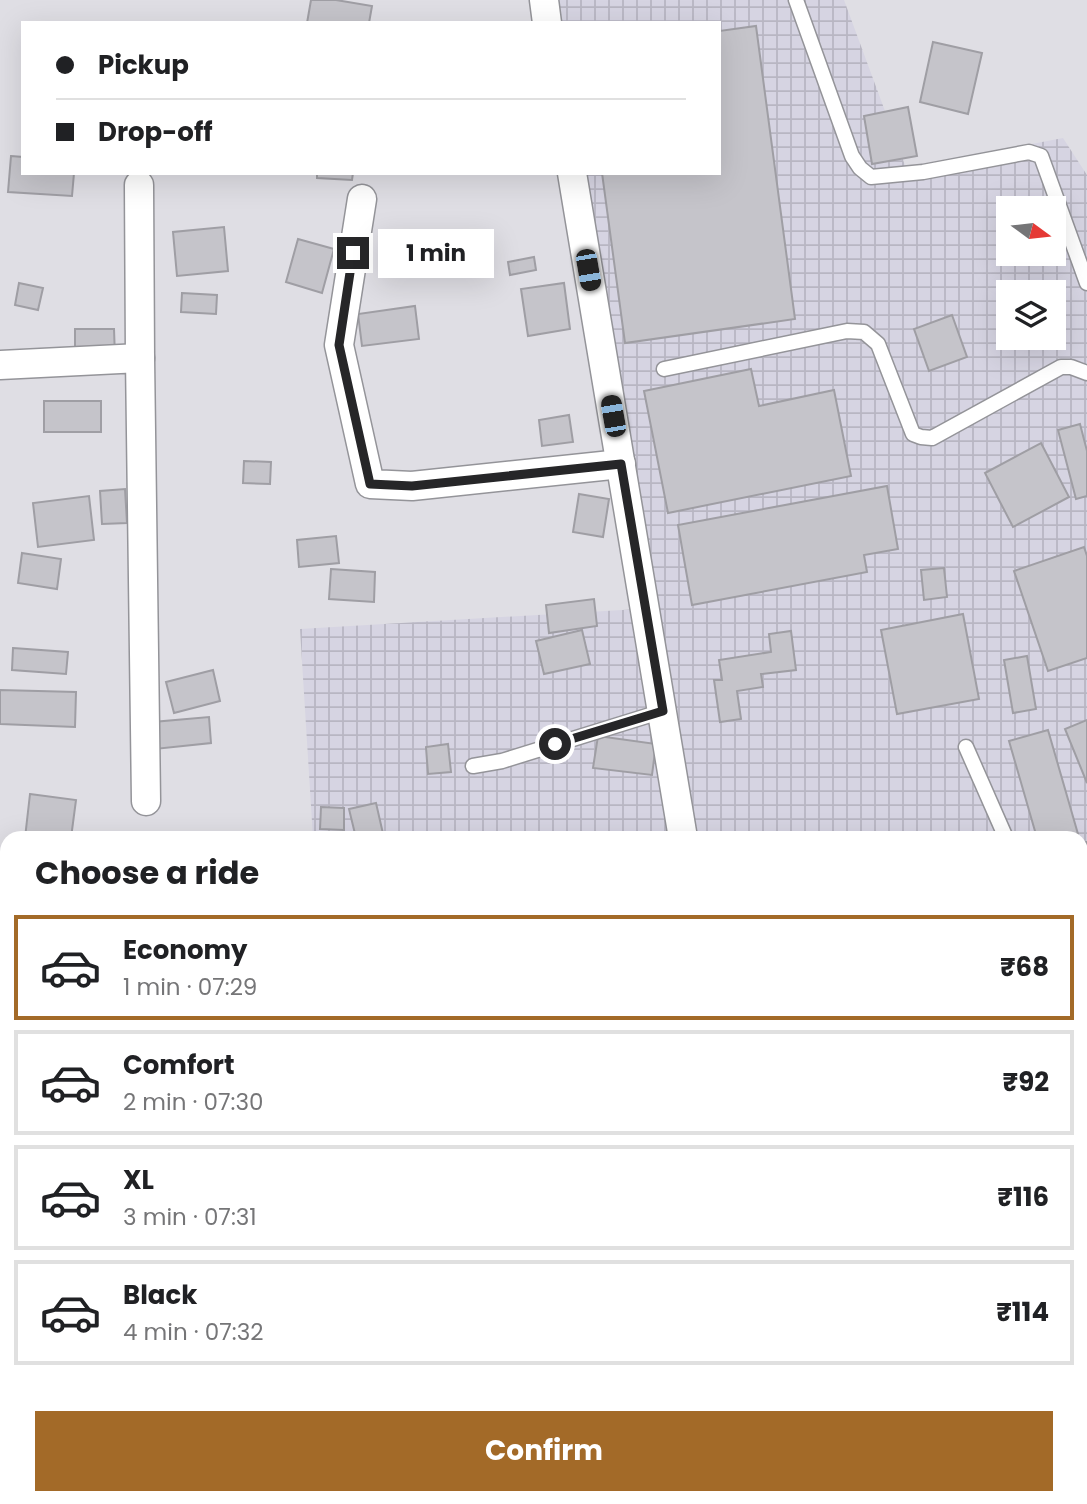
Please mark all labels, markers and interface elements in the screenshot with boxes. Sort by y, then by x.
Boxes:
text: Pickup [98,47,189,83]
text: Drop-off [98,114,213,150]
north arrow [996,196,1066,266]
map controls [996,196,1066,350]
callout: 1 min [378,229,493,278]
route end [337,237,369,269]
text: 1 min [406,237,466,269]
car [575,247,602,293]
button: layers [996,280,1066,350]
car [600,393,627,439]
route start [539,728,571,760]
text: Choose a ride [35,850,259,895]
text: Economy [123,932,247,968]
icon: car [39,936,102,999]
text: ₹68 [1000,949,1049,985]
text: 1 min · 07:29 [123,971,257,1003]
text: Comfort [123,1047,235,1083]
icon: car [39,1051,102,1114]
text: ₹92 [1003,1064,1049,1100]
text: 2 min · 07:30 [123,1086,263,1118]
text: XL [123,1162,154,1198]
icon: car [39,1166,102,1229]
text: ₹116 [997,1179,1049,1215]
text: 3 min · 07:31 [123,1201,257,1233]
text: Black [123,1277,197,1313]
icon: car [39,1281,102,1344]
text: ₹114 [996,1294,1049,1330]
text: 4 min · 07:32 [123,1316,264,1348]
button: Confirm [35,1411,1053,1491]

